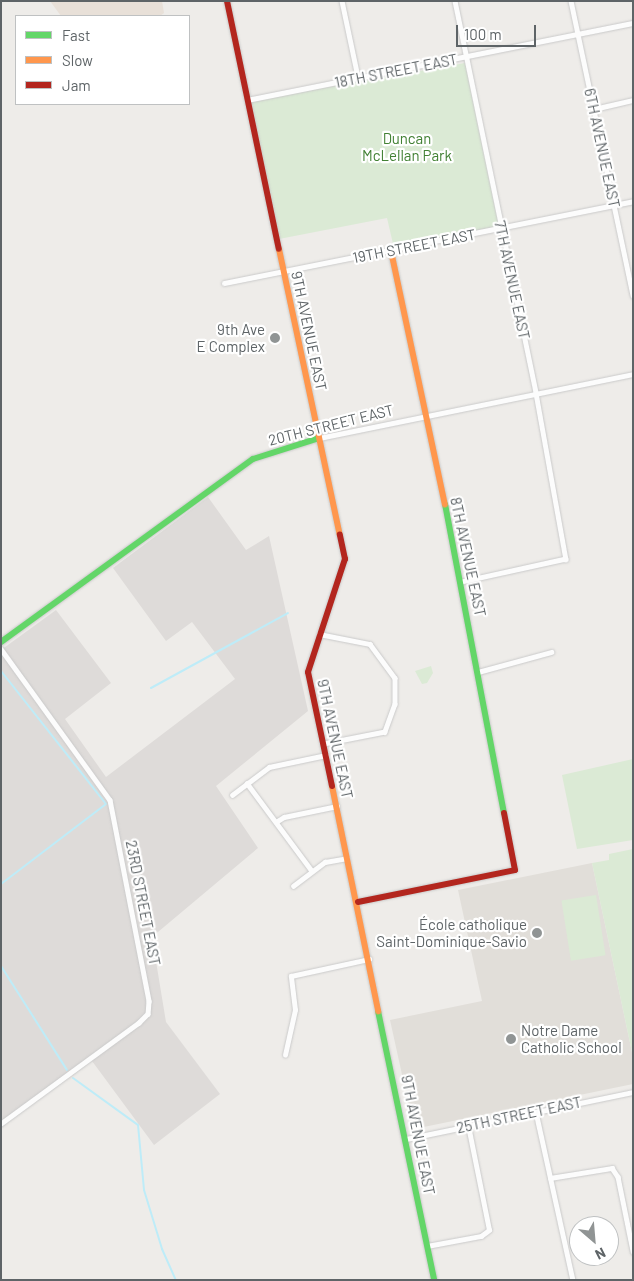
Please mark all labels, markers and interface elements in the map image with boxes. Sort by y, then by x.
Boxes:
legend [15,15,190,105]
scale bar [459,15,539,47]
text: 100 m [464,25,502,43]
text: Fast [62,26,90,44]
street label: 18TH STREET EAST [333,50,459,92]
text: Slow [62,51,93,69]
text: Jam [62,76,91,94]
street label: 6TH AVENUE EAST [581,87,623,209]
park label: Duncan McLellan Park [362,129,452,164]
street label: 7TH AVENUE EAST [491,219,533,341]
street label: 19TH STREET EAST [351,225,477,267]
street label: 9TH AVENUE EAST [288,270,330,392]
place label: 9th Ave E Complex [197,320,265,355]
marker: 9th Ave E Complex [269,332,281,344]
street label: 20TH STREET EAST [267,401,395,449]
street label: 8TH AVENUE EAST [447,496,489,618]
street label: 9TH AVENUE EAST [314,678,356,800]
street label: 23RD STREET EAST [122,839,164,967]
place label: École catholique Saint-Dominique-Savio [376,915,527,950]
marker: École catholique Saint-Dominique-Savio [531,927,543,939]
place label: Notre Dame Catholic School [521,1021,622,1056]
marker: Notre Dame Catholic School [505,1033,517,1045]
street label: 9TH AVENUE EAST [398,1074,438,1196]
street label: 25TH STREET EAST [455,1093,583,1137]
north arrow [569,1216,619,1266]
text: N [593,1244,609,1264]

